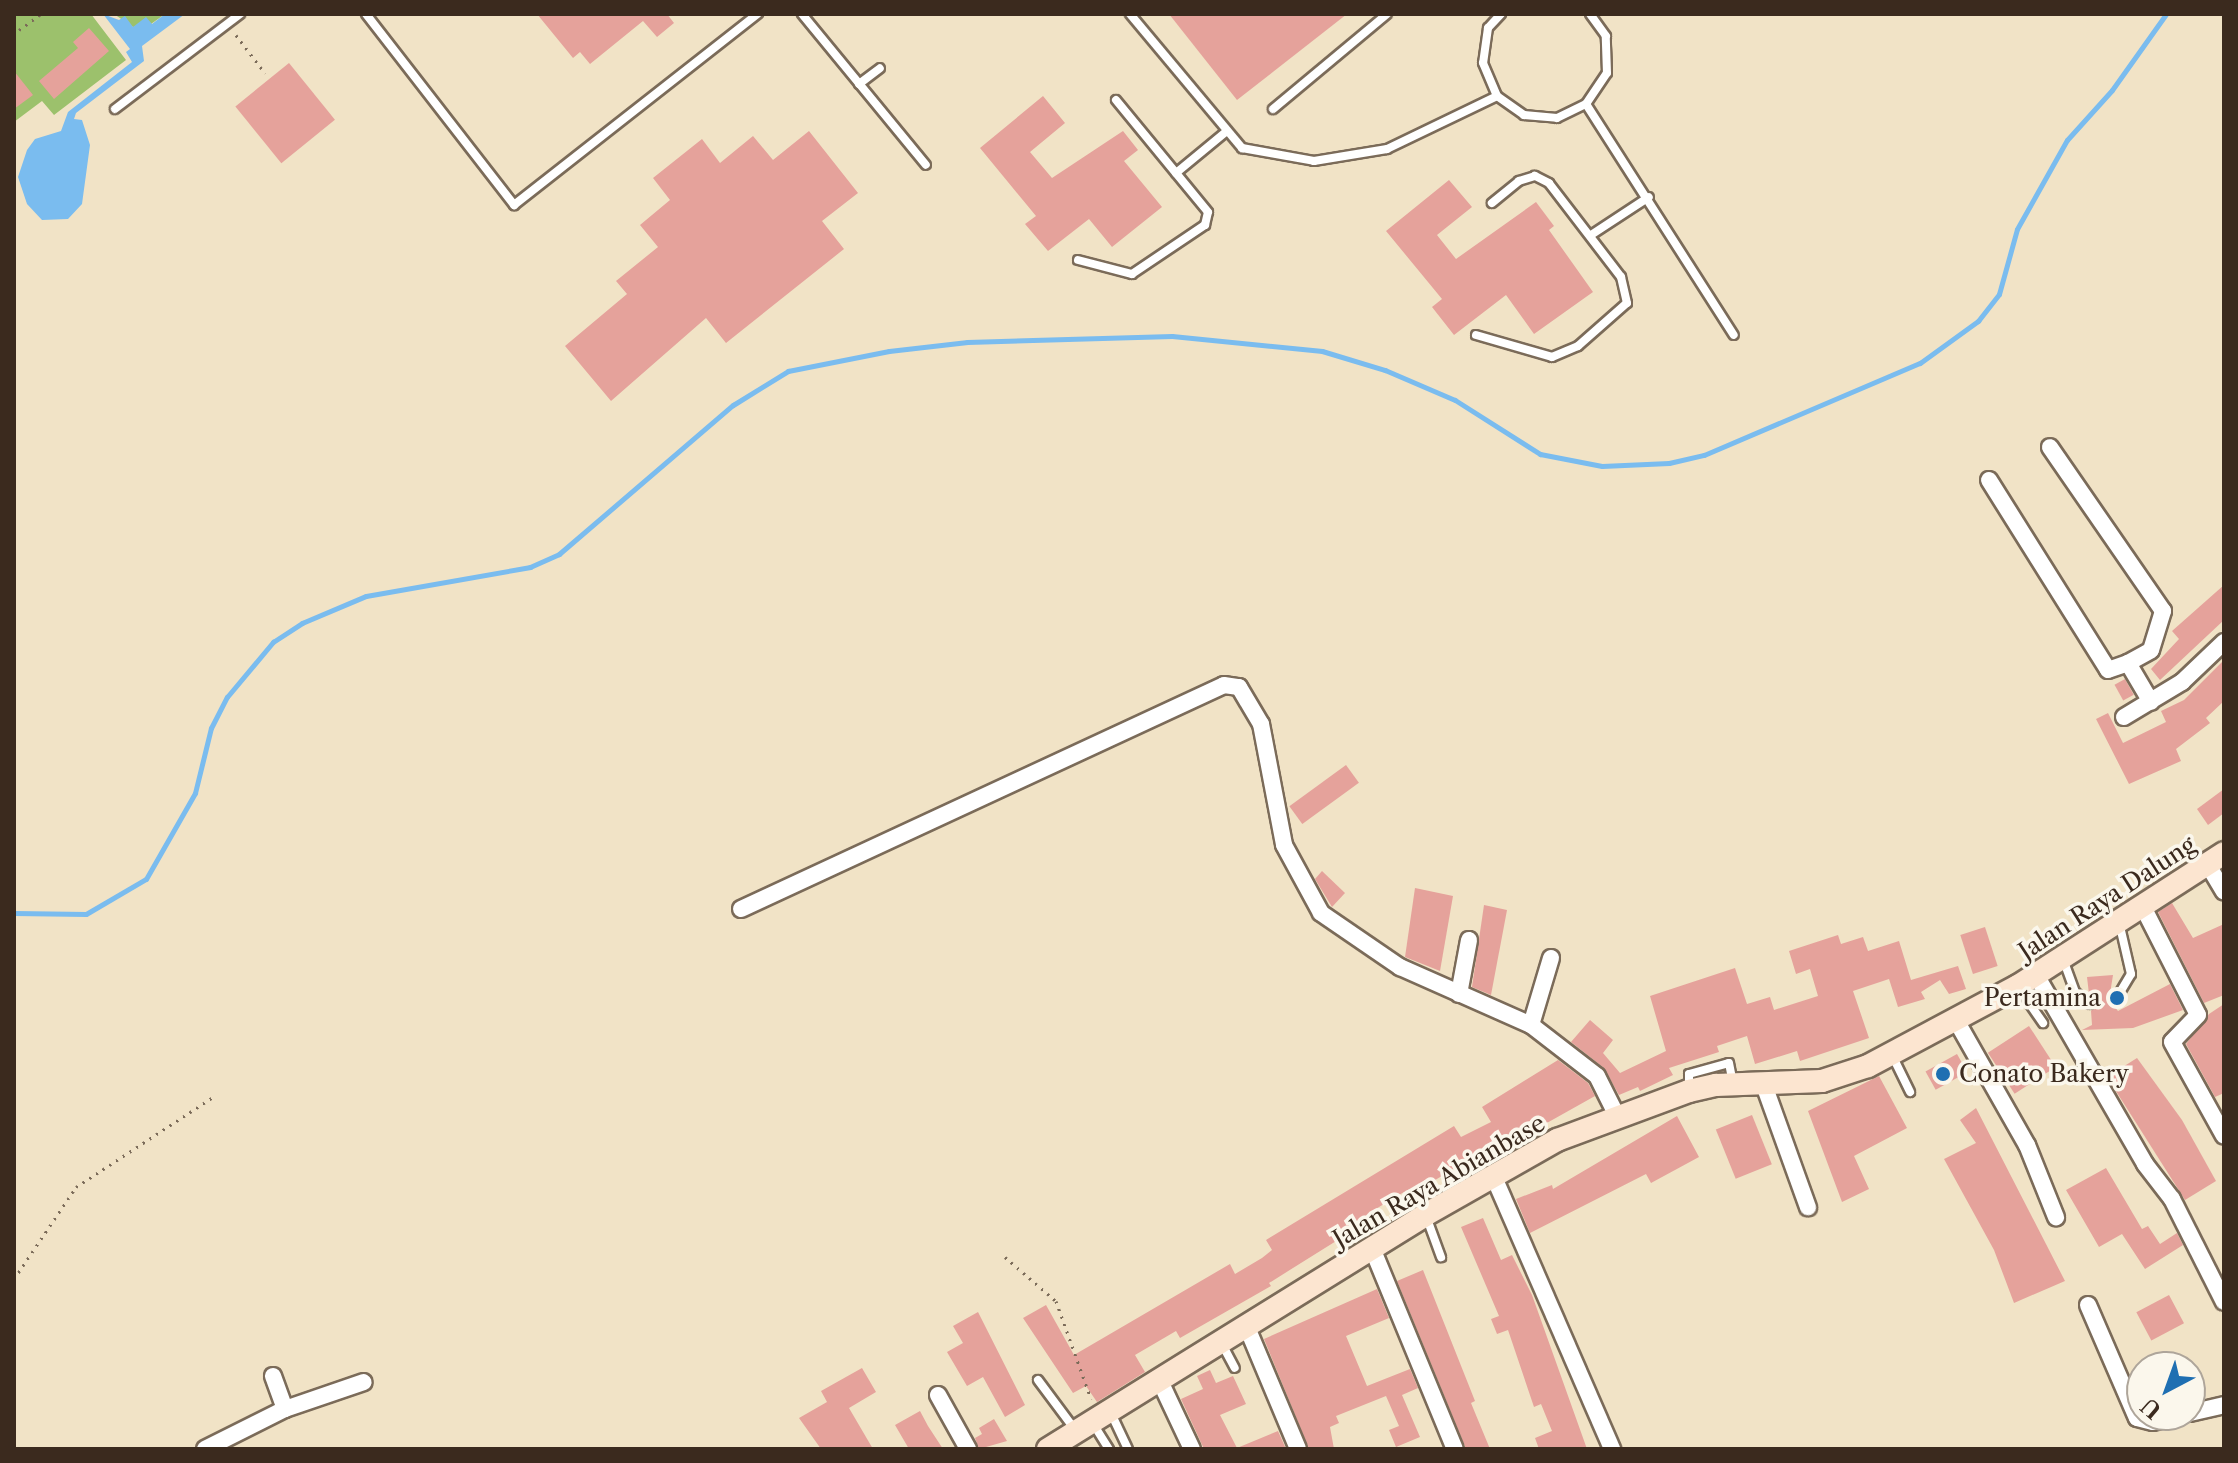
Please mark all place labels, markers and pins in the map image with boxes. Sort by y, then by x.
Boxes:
place label: Pertamina [1984,984,2101,1012]
marker: Pertamina [2108,989,2126,1007]
place label: Conato Bakery [1959,1060,2129,1088]
marker: Conato Bakery [1934,1065,1952,1083]

